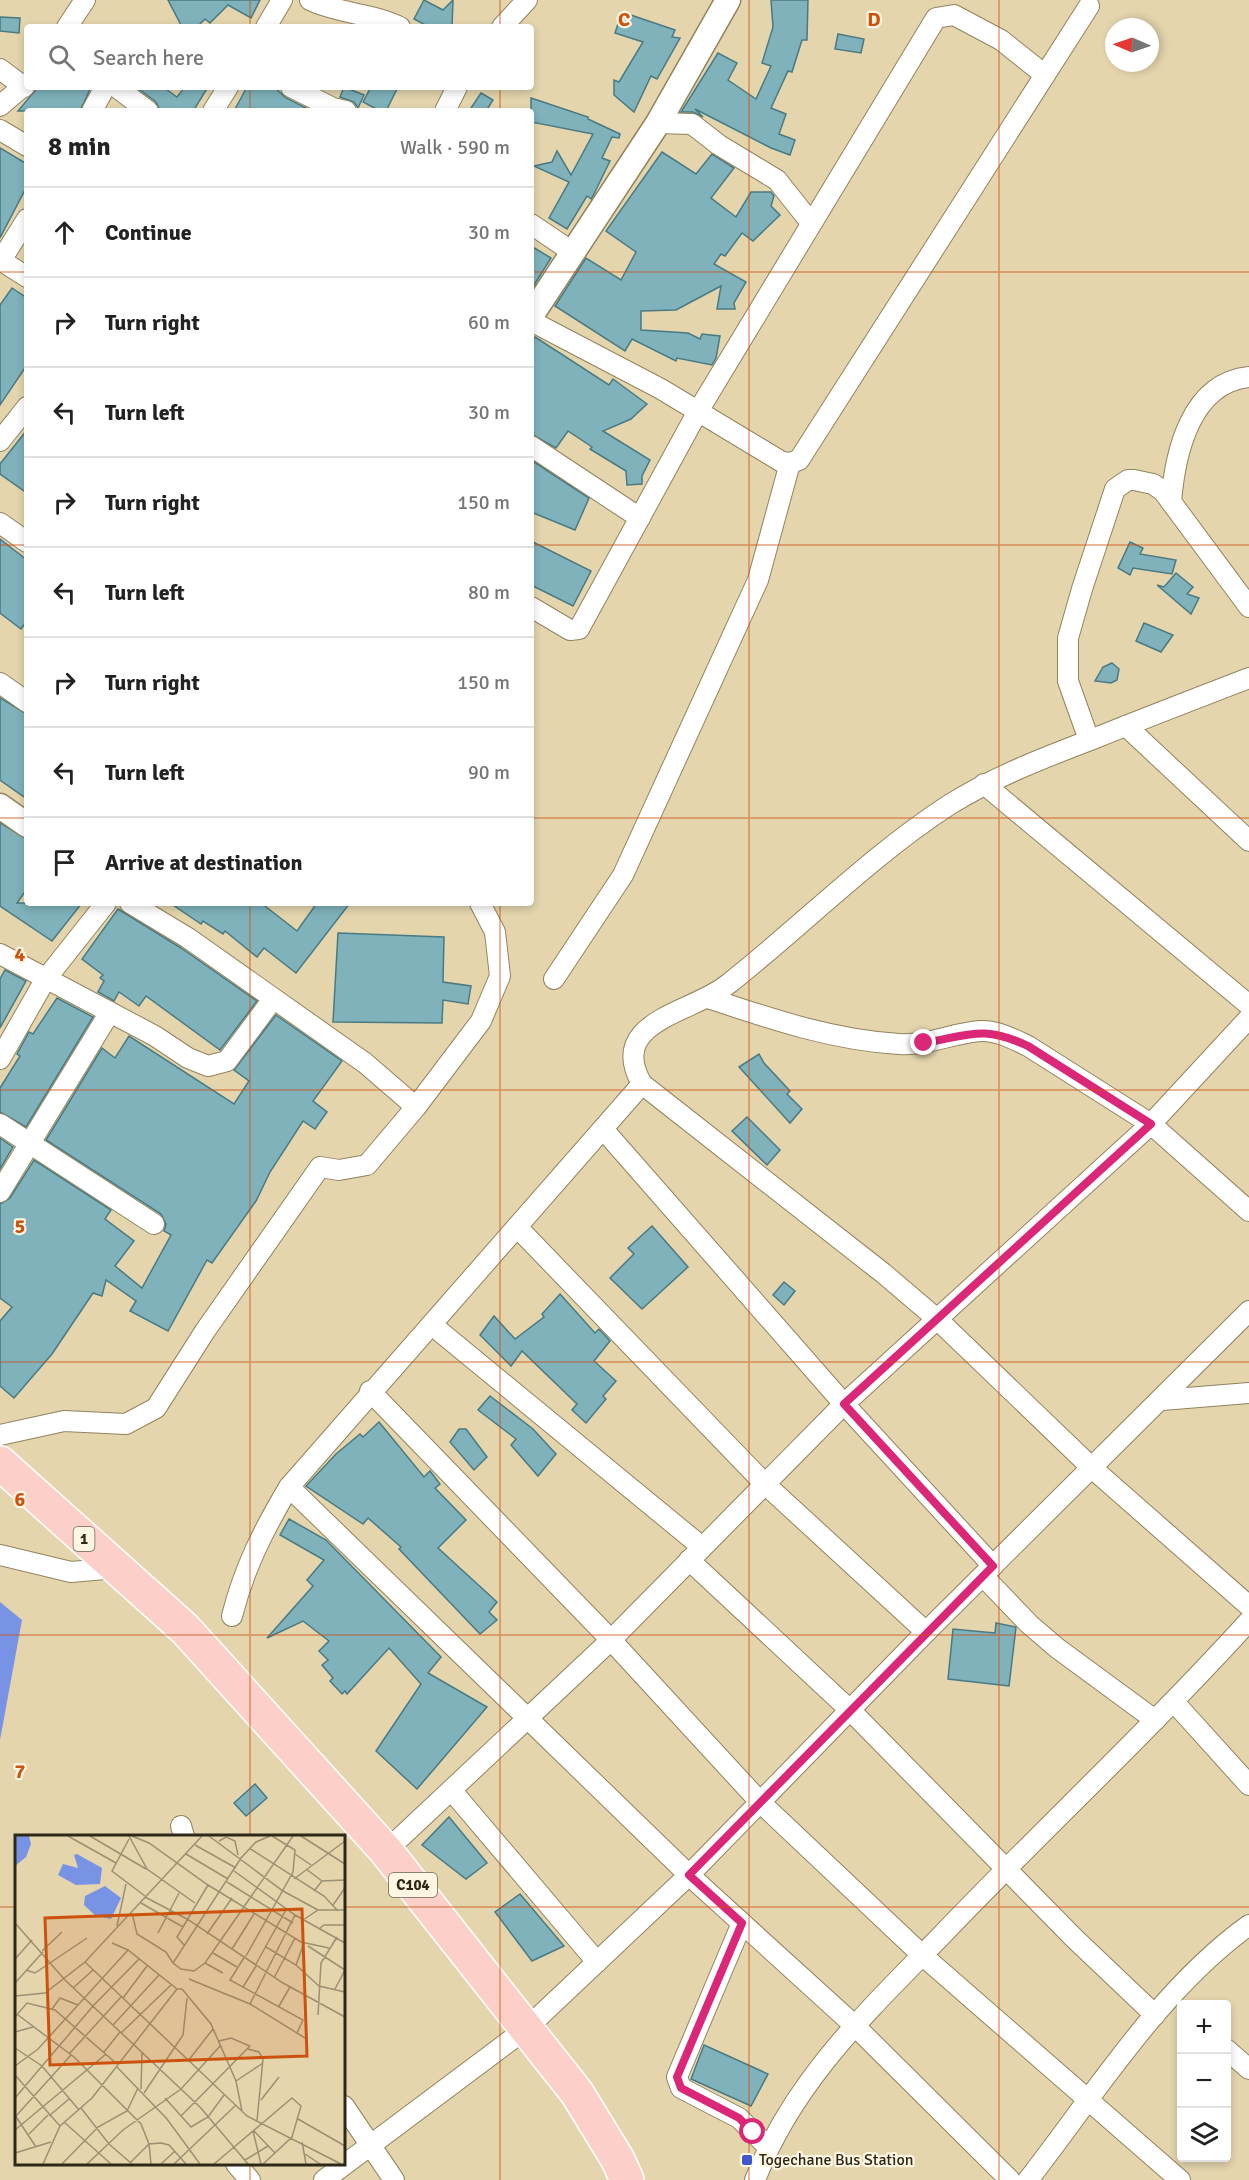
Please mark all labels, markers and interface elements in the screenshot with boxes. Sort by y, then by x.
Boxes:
text: C [618,7,630,32]
text: D [867,7,881,32]
north arrow [1105,18,1159,72]
search box [24,24,534,90]
icon: search [45,41,78,74]
text: Search here [93,44,204,71]
text: 8 min [48,131,111,163]
text: Walk · 590 m [400,135,510,160]
icon: ahead [48,216,81,249]
text: Continue [105,219,192,246]
text: 30 m [468,220,510,245]
icon: right [48,306,81,339]
text: Turn right [105,309,200,336]
text: 60 m [468,310,510,335]
icon: left [48,396,81,429]
text: Turn left [105,399,185,426]
text: 30 m [468,400,510,425]
icon: right [48,486,81,519]
text: Turn right [105,489,200,516]
text: 150 m [457,490,510,515]
icon: left [48,576,81,609]
text: Turn left [105,579,185,606]
text: 80 m [468,580,510,605]
icon: right [48,666,81,699]
text: Turn right [105,669,200,696]
text: 150 m [457,670,510,695]
icon: left [48,756,81,789]
text: Turn left [105,759,185,786]
text: 90 m [468,760,510,785]
icon: arrive [48,846,81,879]
text: Arrive at destination [105,849,302,876]
text: 4 [15,942,26,967]
route end [910,1029,936,1055]
text: 5 [15,1214,25,1239]
text: 6 [15,1487,26,1512]
road number: 1 [74,1527,94,1551]
text: 7 [15,1759,26,1784]
inset map [15,1835,345,2165]
road number: C104 [389,1873,437,1897]
map controls [1177,2000,1231,2162]
button: + [1177,2000,1231,2054]
button: − [1177,2054,1231,2108]
button: layers [1177,2108,1231,2162]
route start [739,2118,765,2144]
place label: Togechane Bus Station [759,2150,913,2170]
marker: Togechane Bus Station [740,2153,754,2167]

